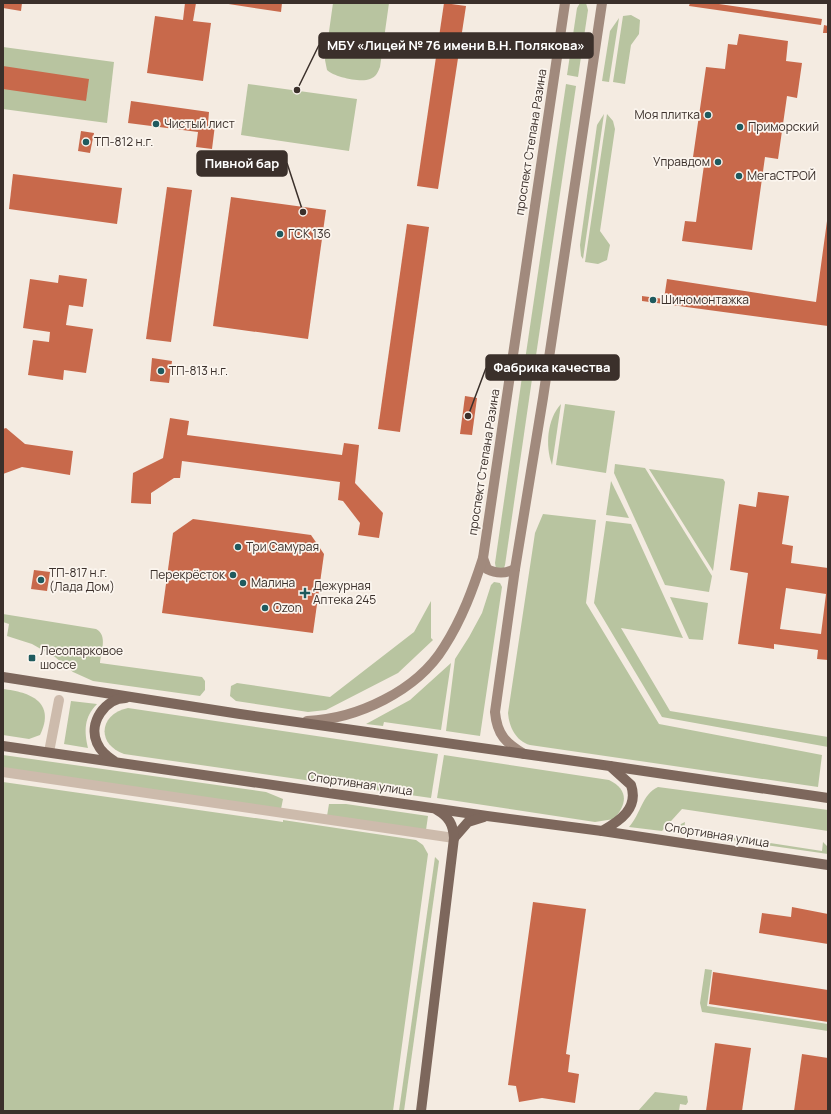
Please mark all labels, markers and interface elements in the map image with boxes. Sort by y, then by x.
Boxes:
callout: МБУ «Лицей № 76 имени В.Н. Полякова» [319,33,593,58]
text: МБУ «Лицей № 76 имени В.Н. Полякова» [327,36,585,54]
street label: проспект Степана Разина [511,68,550,216]
place label: Моя плитка [635,106,700,123]
marker: Моя плитка [703,110,713,120]
place label: Чистый лист [164,115,235,132]
place label: Приморский [748,118,819,135]
marker: Чистый лист [151,119,161,129]
marker: Приморский [735,122,745,132]
place label: ТП-812 н.г. [94,133,153,150]
marker: ТП-812 н.г. [81,137,91,147]
callout: Пивной бар [197,151,287,176]
place label: Управдом [653,153,710,170]
text: Пивной бар [205,154,279,172]
marker: Управдом [713,157,723,167]
place label: МегаCТРОЙ [747,167,816,184]
marker: МегаCТРОЙ [734,171,744,181]
place label: ГСК 136 [288,225,331,242]
marker: ГСК 136 [275,229,285,239]
place label: Шиномонтажка [661,291,749,308]
marker: Шиномонтажка [648,295,658,305]
callout: Фабрика качества [486,355,619,380]
text: Фабрика качества [494,358,610,376]
place label: ТП-813 н.г. [169,362,228,379]
marker: ТП-813 н.г. [156,366,166,376]
street label: проспект Степана Разина [464,388,503,536]
place label: Три Самурая [246,538,319,555]
marker: Три Самурая [233,542,243,552]
place label: ТП-817 н.г. (Лада Дом) [49,564,115,595]
place label: Перекрёсток [150,566,226,583]
marker: Перекрёсток [228,570,238,580]
place label: Малина [251,574,295,591]
marker: ТП-817 н.г. (Лада Дом) [36,575,46,585]
place label: Дежурная Аптека 245 [313,577,376,608]
marker: Малина [238,578,248,588]
marker: Дежурная Аптека 245 [300,588,310,598]
place label: Ozon [273,599,302,616]
marker: Ozon [260,603,270,613]
place label: Лесопарковое шоссе [40,642,123,673]
marker: Лесопарковое шоссе [27,653,37,663]
street label: Спортивная улица [307,768,414,799]
street label: Спортивная улица [664,818,771,851]

